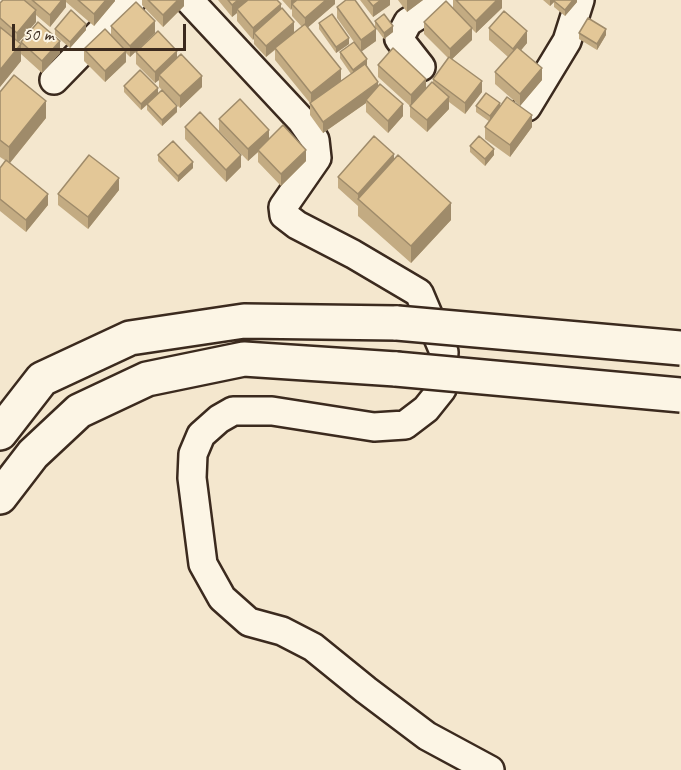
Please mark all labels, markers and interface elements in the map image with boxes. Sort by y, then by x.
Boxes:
scale bar [15,12,189,50]
text: 50 m [23,23,54,45]

